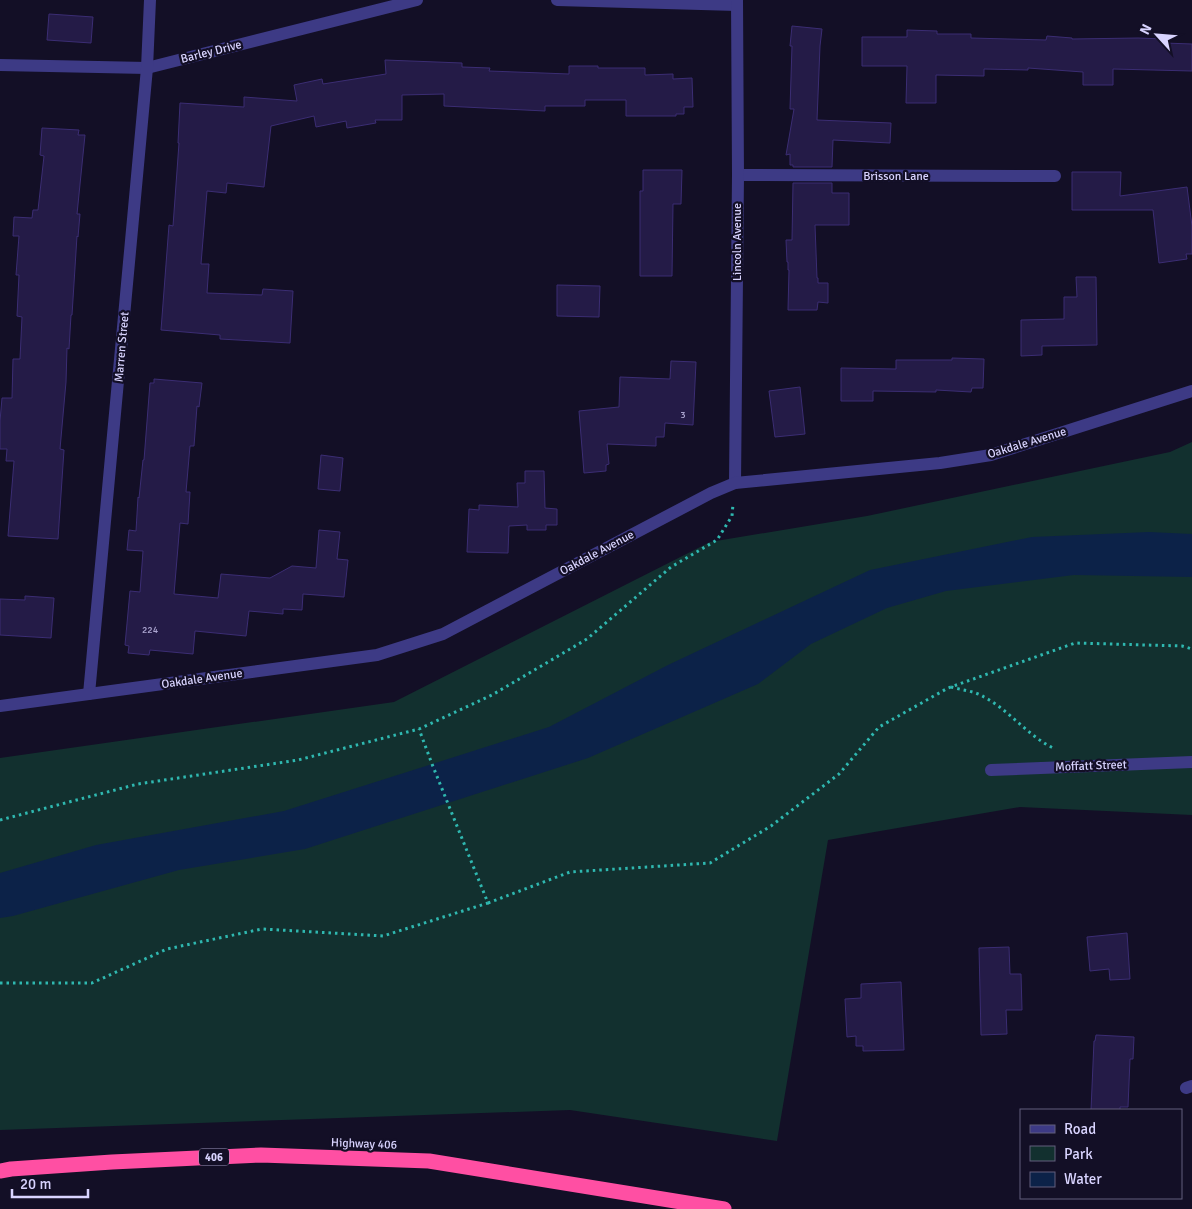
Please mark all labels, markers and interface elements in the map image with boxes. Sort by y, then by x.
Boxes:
north arrow [1132,10,1182,60]
text: N [1136,21,1156,38]
street label: Barley Drive [179,37,243,67]
street label: Brisson Lane [863,169,929,184]
street label: Lincoln Avenue [730,203,745,281]
street label: Marren Street [111,311,133,383]
house number: 3 [680,409,686,421]
street label: Oakdale Avenue [986,424,1068,462]
street label: Oakdale Avenue [557,527,637,579]
house number: 224 [142,624,159,636]
street label: Oakdale Avenue [160,666,244,692]
street label: Moffatt Street [1055,757,1127,775]
legend [1020,1109,1182,1199]
text: Road [1064,1120,1096,1138]
street label: Highway 406 [331,1135,397,1153]
text: Park [1064,1145,1093,1163]
road number: 406 [199,1148,229,1166]
scale bar [12,1166,89,1198]
text: Water [1064,1170,1102,1188]
text: 20 m [20,1175,51,1193]

